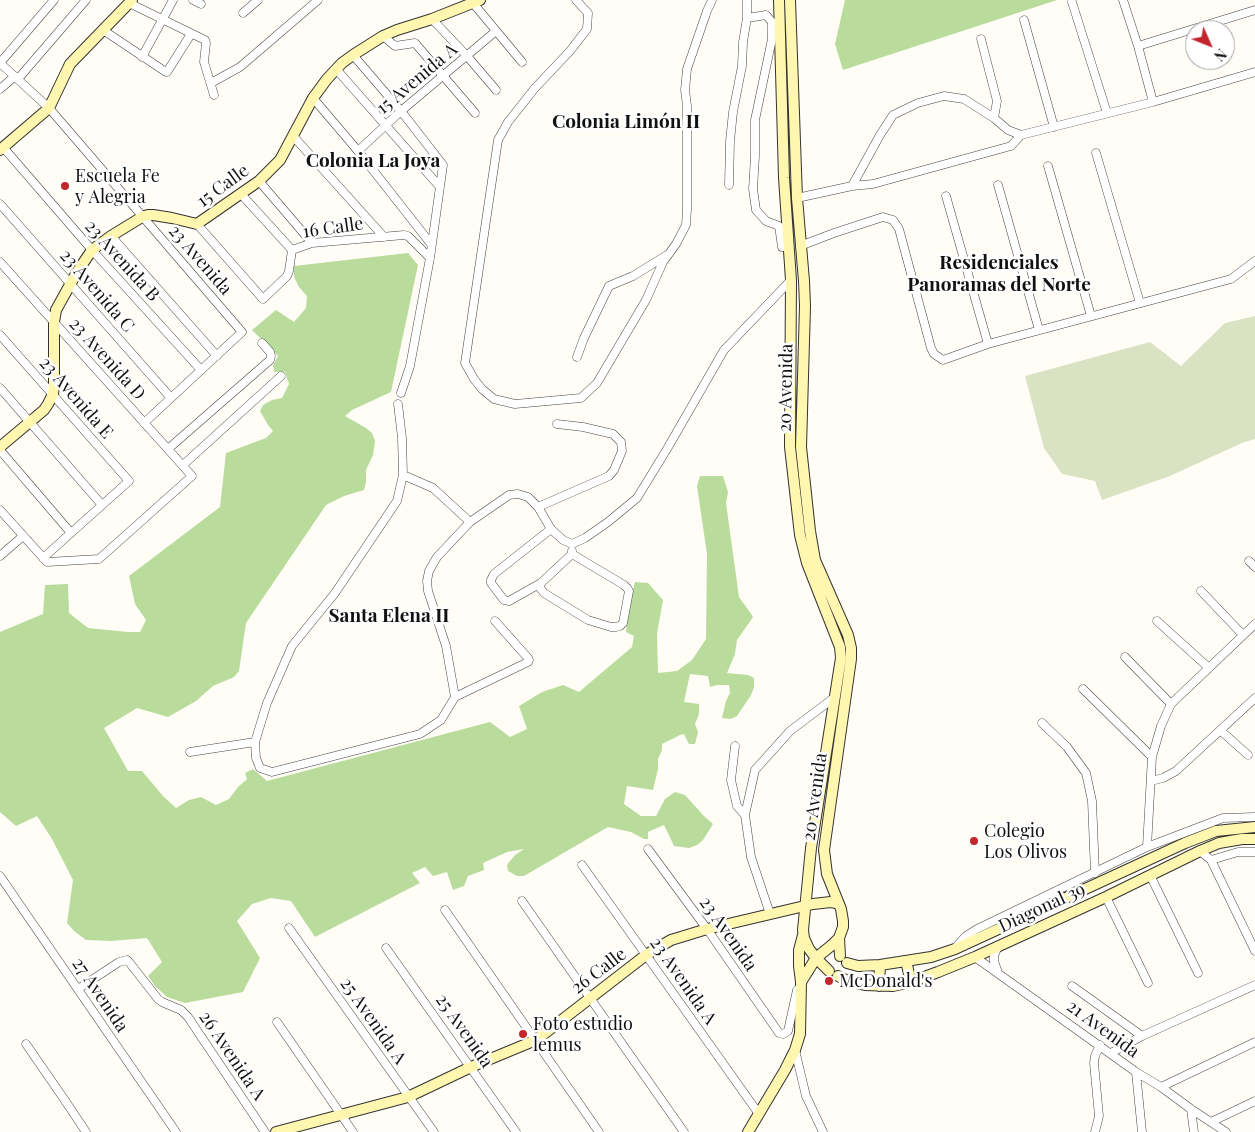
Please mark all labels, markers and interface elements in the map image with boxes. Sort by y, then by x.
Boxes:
north arrow [1185,20,1235,70]
street label: 15 Avenida A [372,39,462,119]
text: N [1210,45,1231,65]
district label: Colonia Limón II [552,111,700,133]
district label: Colonia La Joya [306,150,440,172]
street label: 15 Calle [193,160,253,212]
place label: Escuela Fe y Alegria [75,165,160,208]
marker: Escuela Fe y Alegria [59,180,71,192]
street label: 16 Calle [301,213,365,243]
street label: 23 Avenida B [80,216,164,306]
street label: 23 Avenida [164,221,236,299]
street label: 23 Avenida C [55,245,139,337]
district label: Residenciales Panoramas del Norte [907,252,1091,296]
street label: 23 Avenida D [64,313,150,405]
street label: 20 Avenida [774,344,798,432]
street label: 23 Avenida E [35,353,117,443]
district label: Santa Elena II [328,605,450,627]
street label: 20 Avenida [798,752,832,842]
place label: Colegio Los Olivos [984,820,1067,862]
marker: Colegio Los Olivos [968,835,980,847]
street label: Diagonal 39 [995,879,1089,937]
street label: 23 Avenida [695,893,761,975]
street label: 23 Avenida A [645,933,721,1029]
street label: 26 Calle [567,943,631,999]
street label: 27 Avenida [67,954,133,1036]
place label: McDonald's [839,970,933,992]
street label: 25 Avenida A [335,973,411,1069]
marker: McDonald's [823,975,835,987]
street label: 25 Avenida [431,990,497,1072]
street label: 21 Avenida [1063,995,1143,1063]
street label: 26 Avenida A [194,1007,270,1105]
place label: Foto estudio lemus [533,1013,633,1056]
marker: Foto estudio lemus [517,1028,529,1040]

